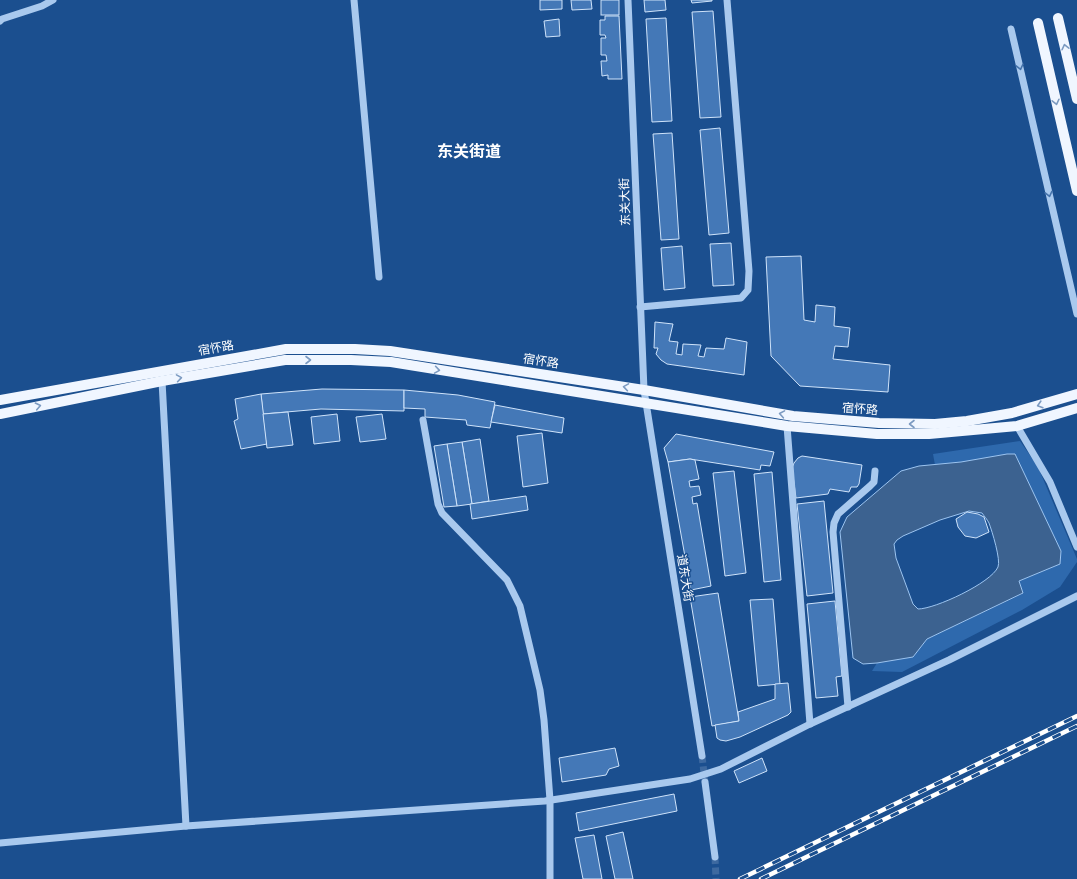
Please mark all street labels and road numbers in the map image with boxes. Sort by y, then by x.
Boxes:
street label: 东关大街 [617,178,633,226]
street label: 宿怀路 [197,338,235,358]
street label: 宿怀路 [522,351,560,371]
street label: 宿怀路 [842,401,878,417]
street label: 道东大街 [674,553,696,603]

